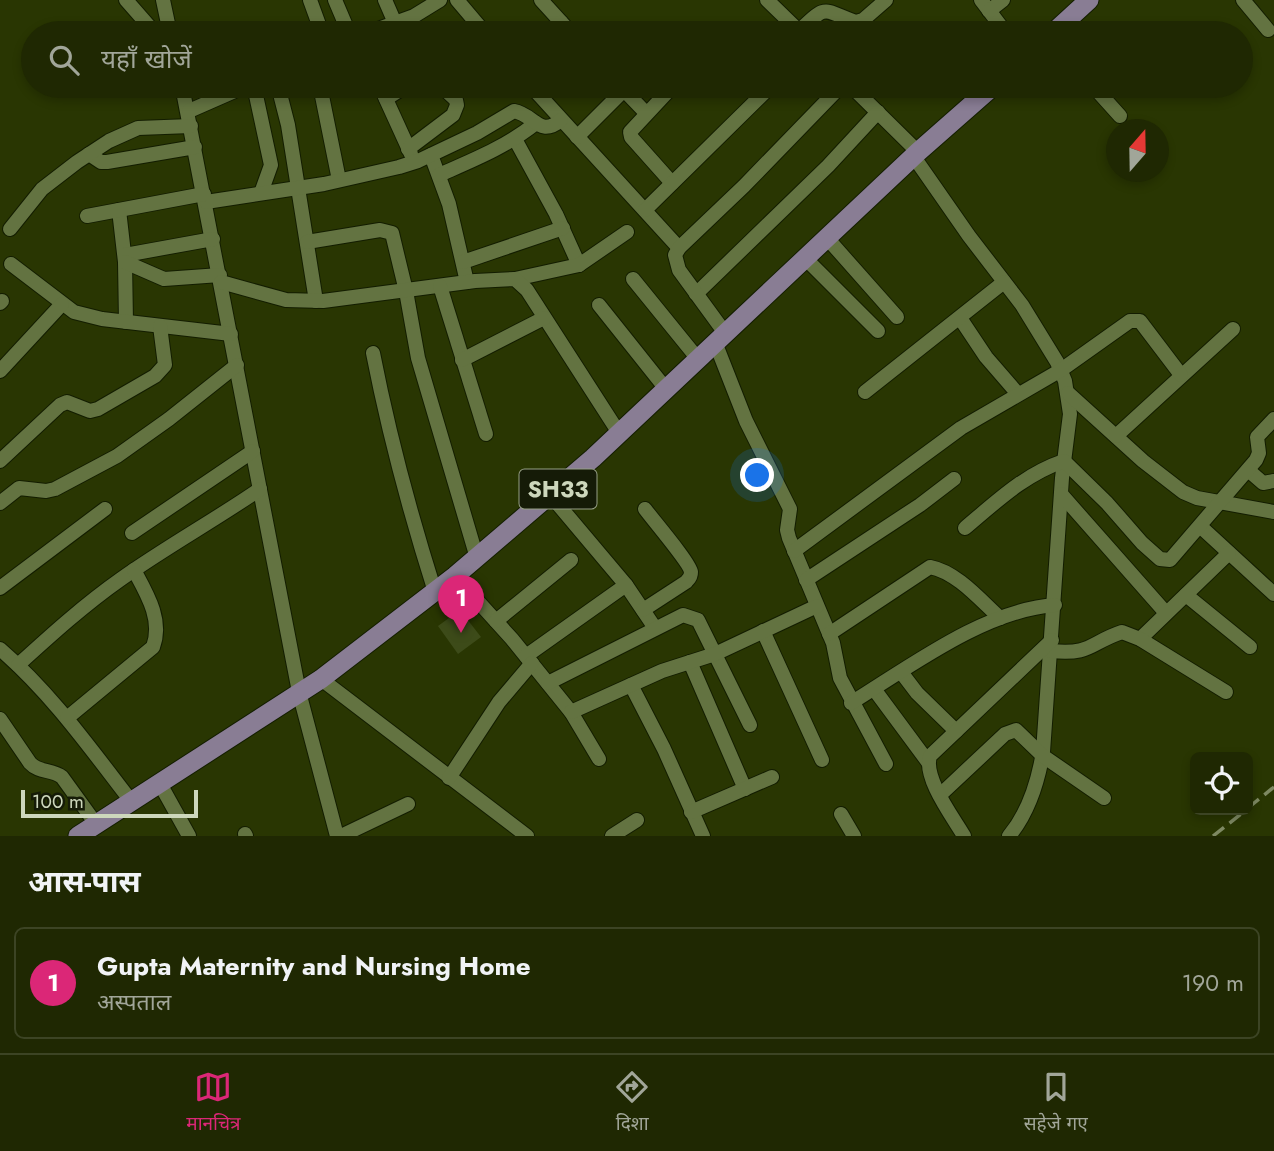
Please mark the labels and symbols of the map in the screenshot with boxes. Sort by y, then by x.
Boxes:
north arrow [1106,119,1169,182]
your location [740,458,774,492]
road number: SH33 [520,470,596,509]
pin: 1 [438,575,484,633]
scale bar [21,787,198,819]

